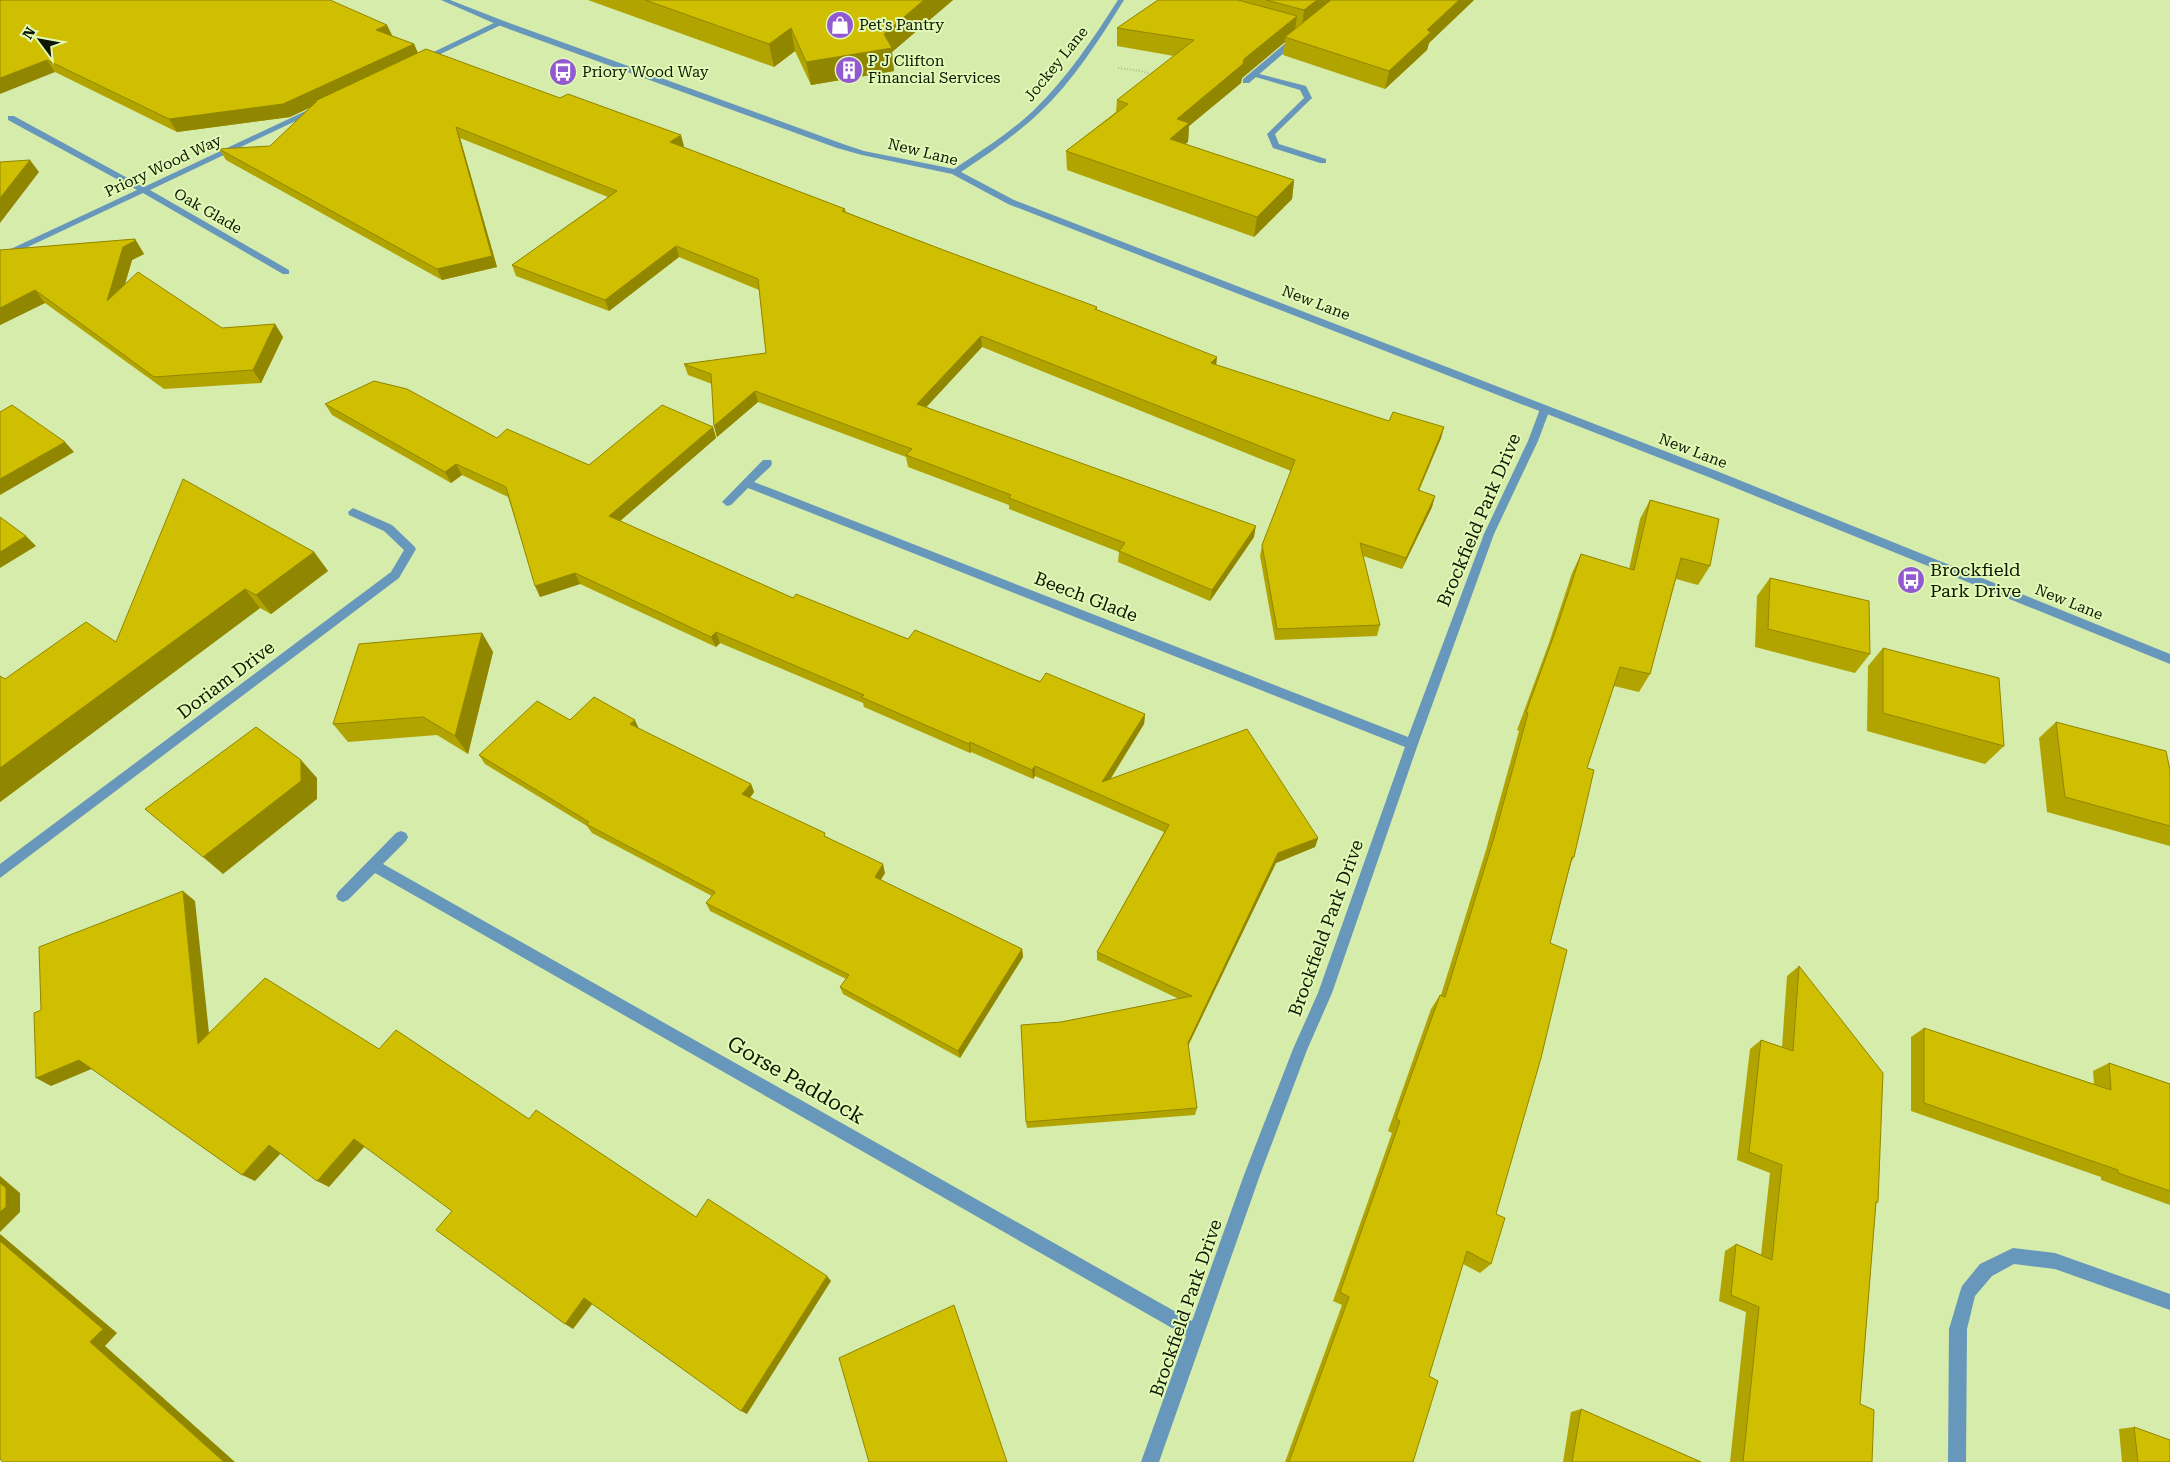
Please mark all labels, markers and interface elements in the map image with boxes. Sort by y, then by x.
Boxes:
shop icon: Pet's Pantry [825,10,855,40]
north arrow [15,15,65,65]
place label: Pet's Pantry [859,16,944,34]
street label: Jockey Lane [1020,23,1092,105]
text: N [19,24,39,42]
place label: P J Clifton Financial Services [868,52,1000,87]
building icon: P J Clifton Financial Services [834,55,864,85]
bus stop icon: Priory Wood Way [548,57,578,87]
place label: Priory Wood Way [582,63,709,81]
street label: Priory Wood Way [102,131,224,201]
street label: New Lane [886,135,960,169]
street label: Oak Glade [171,184,245,238]
street label: New Lane [1279,282,1353,324]
street label: Brockfield Park Drive [1432,430,1525,610]
street label: New Lane [1656,430,1730,472]
place label: Brockfield Park Drive [1930,559,2021,601]
bus stop icon: Brockfield Park Drive [1896,565,1926,595]
street label: Beech Glade [1032,567,1141,626]
street label: New Lane [2032,580,2106,624]
street label: Doriam Drive [173,636,278,723]
street label: Brockfield Park Drive [1284,837,1367,1019]
street label: Gorse Paddock [723,1031,869,1129]
street label: Brockfield Park Drive [1145,1216,1226,1399]

